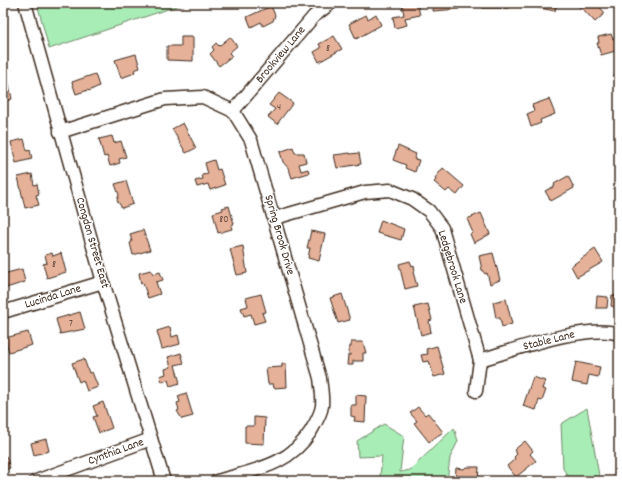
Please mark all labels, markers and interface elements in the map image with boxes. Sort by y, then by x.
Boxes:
street label: Brookview Lane [252,23,310,87]
house number: 8 [326,42,330,56]
house number: 4 [277,101,281,115]
street label: Spring Brook Drive [259,193,299,277]
street label: Congdon Street East [71,196,113,291]
house number: 80 [219,213,229,227]
street label: Ledgebrook Lane [433,228,471,306]
house number: 8 [52,258,56,272]
street label: Lucinda Lane [23,280,83,314]
house number: 7 [69,317,73,331]
street label: Stable Lane [521,326,577,356]
street label: Cynthia Lane [86,434,146,470]

